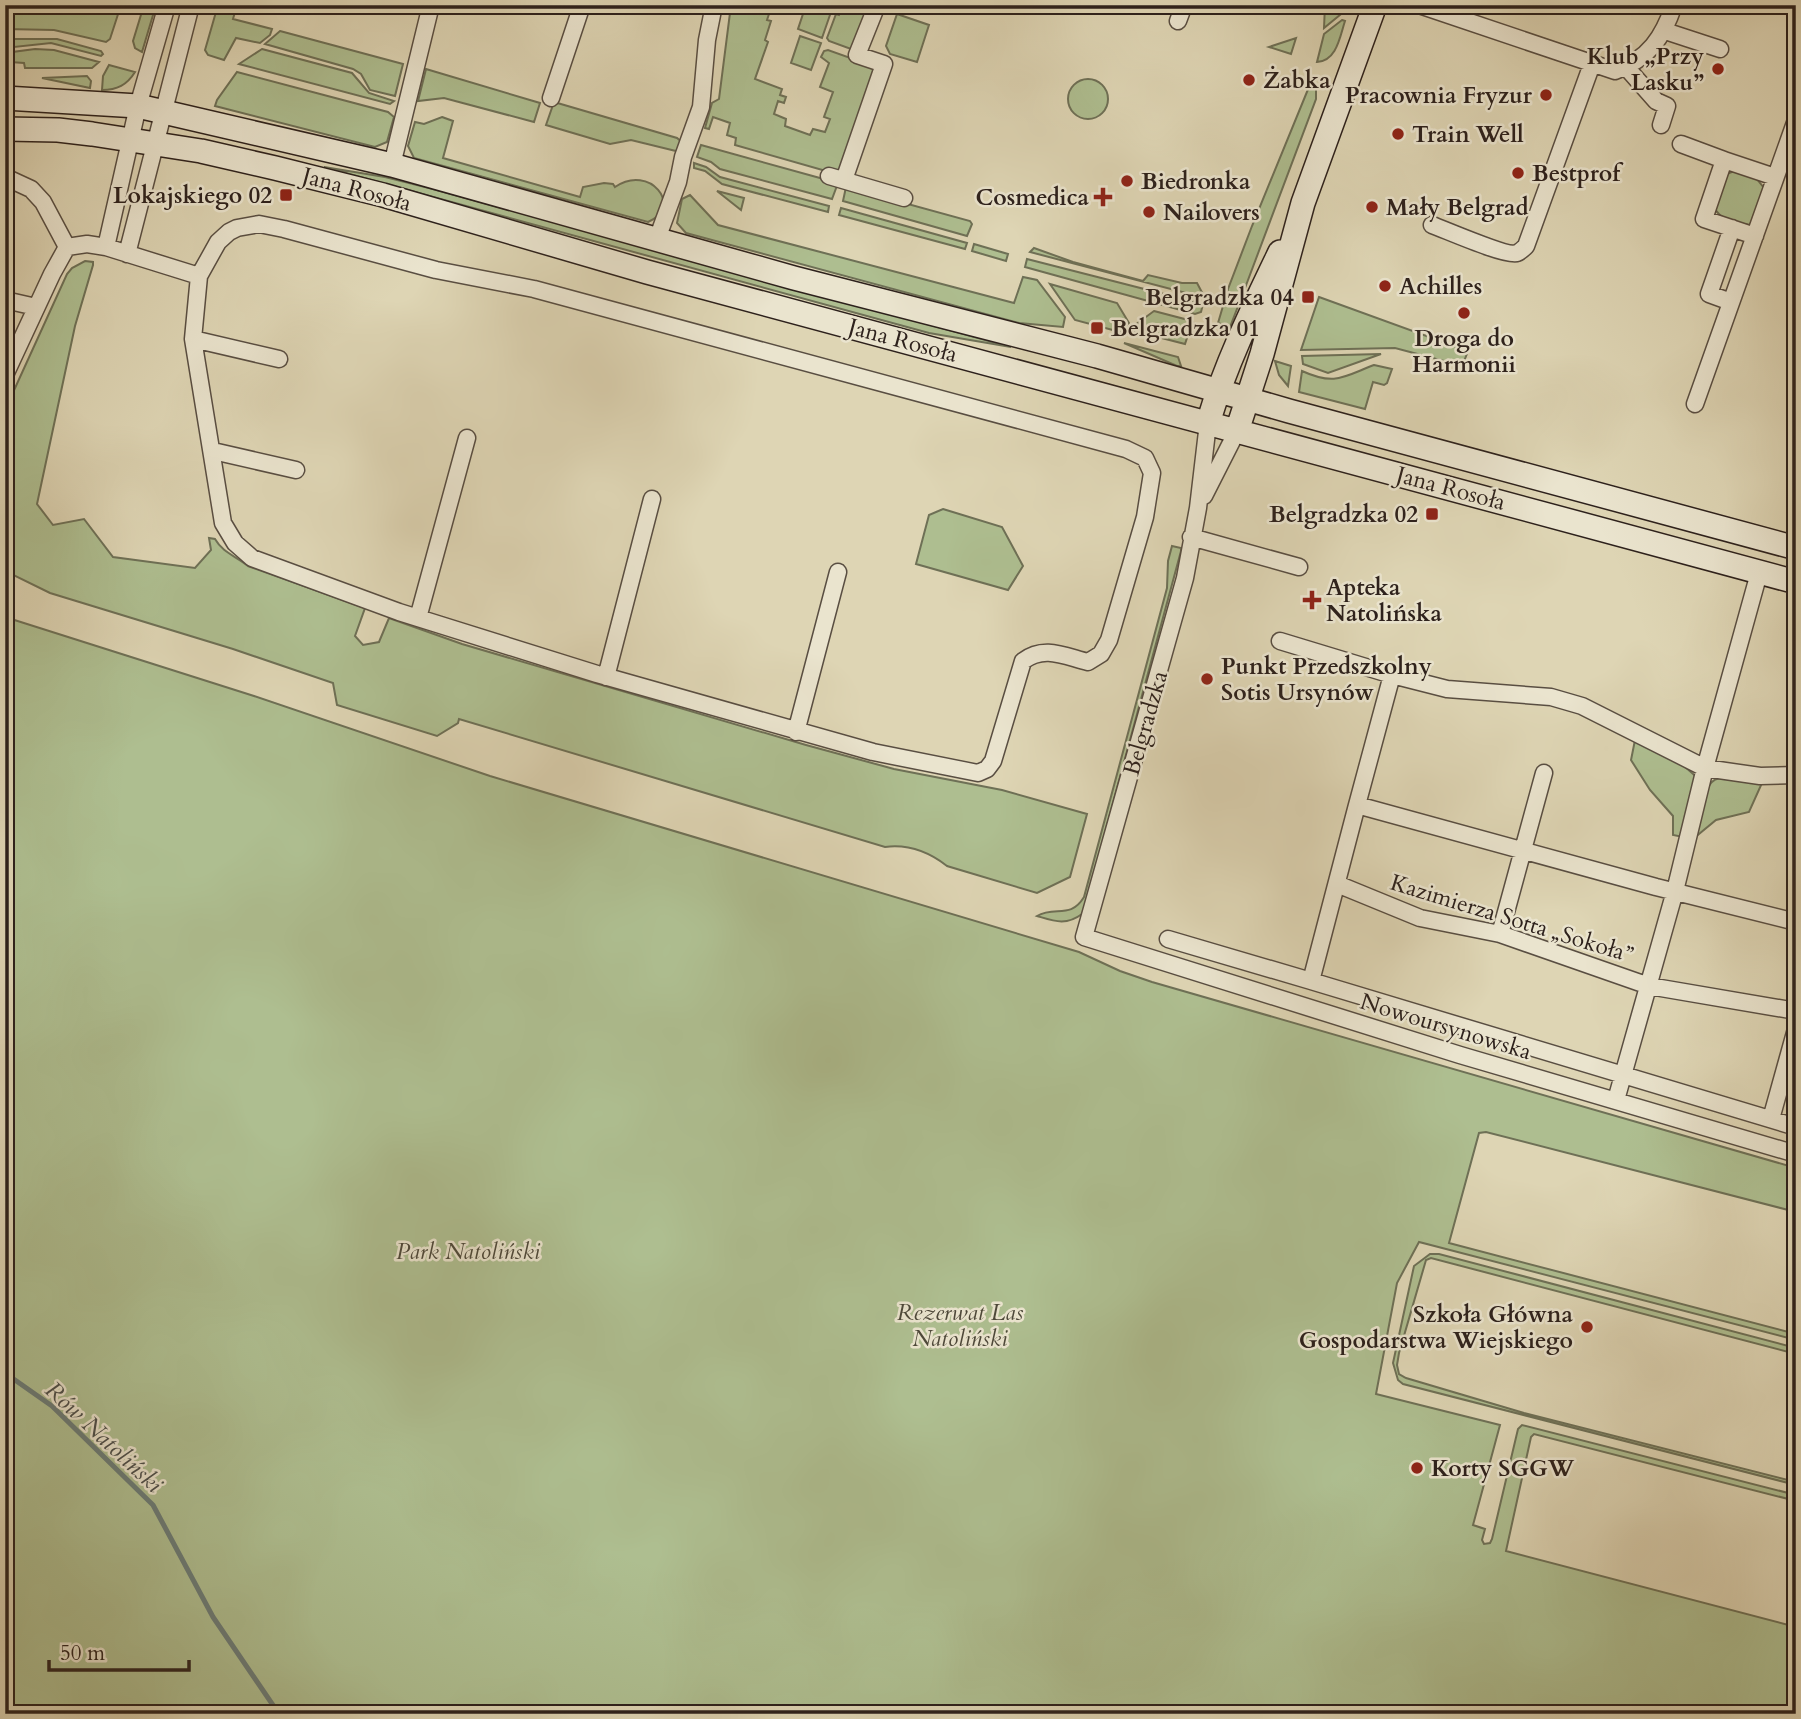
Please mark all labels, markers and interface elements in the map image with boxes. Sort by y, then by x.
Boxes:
place label: Klub „Przy Lasku” [1587,41,1704,98]
marker: Klub „Przy Lasku” [1710,61,1726,77]
place label: Żabka [1263,65,1331,96]
marker: Żabka [1241,72,1257,88]
place label: Pracownia Fryzur [1345,80,1533,111]
marker: Pracownia Fryzur [1538,87,1554,103]
place label: Train Well [1412,119,1524,150]
marker: Train Well [1390,126,1406,142]
place label: Bestprof [1532,158,1624,189]
street label: Jana Rosoła [296,159,415,219]
marker: Bestprof [1510,165,1526,181]
place label: Biedronka [1141,166,1251,197]
marker: Biedronka [1119,173,1135,189]
place label: Lokajskiego 02 [113,180,272,211]
place label: Cosmedica [975,182,1090,213]
marker: Lokajskiego 02 [278,187,294,203]
marker: Cosmedica [1095,189,1111,205]
place label: Mały Belgrad [1386,192,1529,223]
place label: Nailovers [1163,197,1260,228]
marker: Mały Belgrad [1364,199,1380,215]
marker: Nailovers [1141,204,1157,220]
place label: Achilles [1399,271,1482,302]
marker: Achilles [1377,278,1393,294]
place label: Belgradzka 04 [1145,282,1294,313]
marker: Belgradzka 04 [1300,289,1316,305]
marker: Droga do Harmonii [1456,305,1472,321]
street label: Jana Rosoła [842,310,961,370]
place label: Belgradzka 01 [1111,313,1260,344]
marker: Belgradzka 01 [1089,320,1105,336]
place label: Droga do Harmonii [1412,323,1516,380]
street label: Jana Rosoła [1390,458,1509,518]
place label: Belgradzka 02 [1269,499,1418,530]
marker: Belgradzka 02 [1424,506,1440,522]
place label: Apteka Natolińska [1326,572,1442,629]
marker: Apteka Natolińska [1304,592,1320,608]
place label: Punkt Przedszkolny Sotis Ursynów [1221,651,1432,708]
street label: Belgradzka [1116,667,1175,779]
marker: Punkt Przedszkolny Sotis Ursynów [1199,671,1215,687]
street label: Kazimierza Sotta „Sokoła” [1387,867,1637,970]
street label: Nowoursynowska [1356,986,1535,1067]
park label: Park Natoliński [396,1236,541,1267]
park label: Rezerwat Las Natoliński [897,1297,1024,1354]
place label: Szkoła Główna Gospodarstwa Wiejskiego [1299,1299,1574,1356]
marker: Szkoła Główna Gospodarstwa Wiejskiego [1579,1319,1595,1335]
water label: Rów Natoliński [38,1374,170,1501]
place label: Korty SGGW [1431,1453,1575,1484]
marker: Korty SGGW [1409,1460,1425,1476]
scale bar [49,1628,189,1672]
text: 50 m [60,1639,105,1668]

